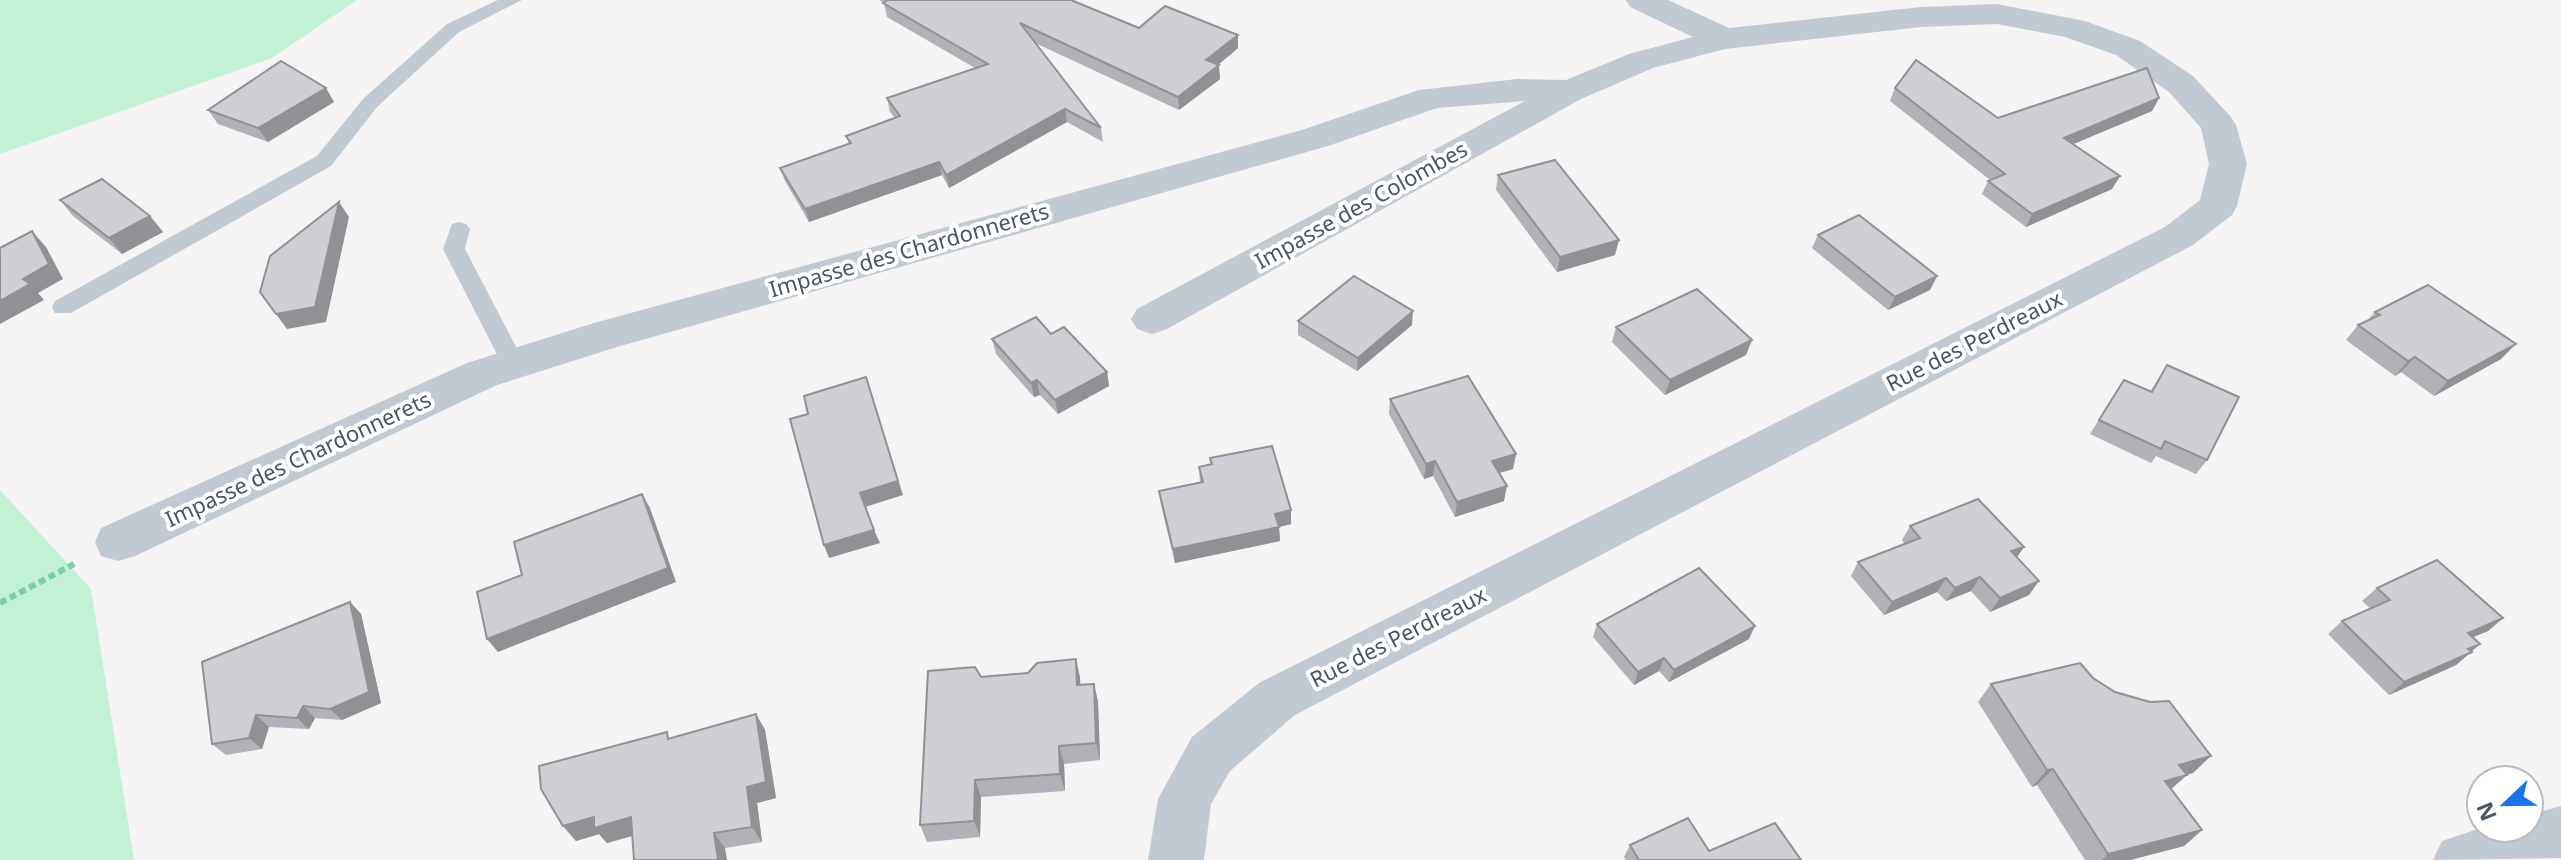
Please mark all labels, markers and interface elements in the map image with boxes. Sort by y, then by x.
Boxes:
street label: Impasse des Colombes [1249,133,1472,275]
street label: Impasse des Chardonnerets [765,195,1052,303]
street label: Rue des Perdreaux [1880,283,2067,398]
street label: Impasse des Chardonnerets [160,383,435,533]
street label: Rue des Perdreaux [1304,579,1491,694]
north arrow [2465,764,2545,844]
text: N [2468,798,2503,826]

